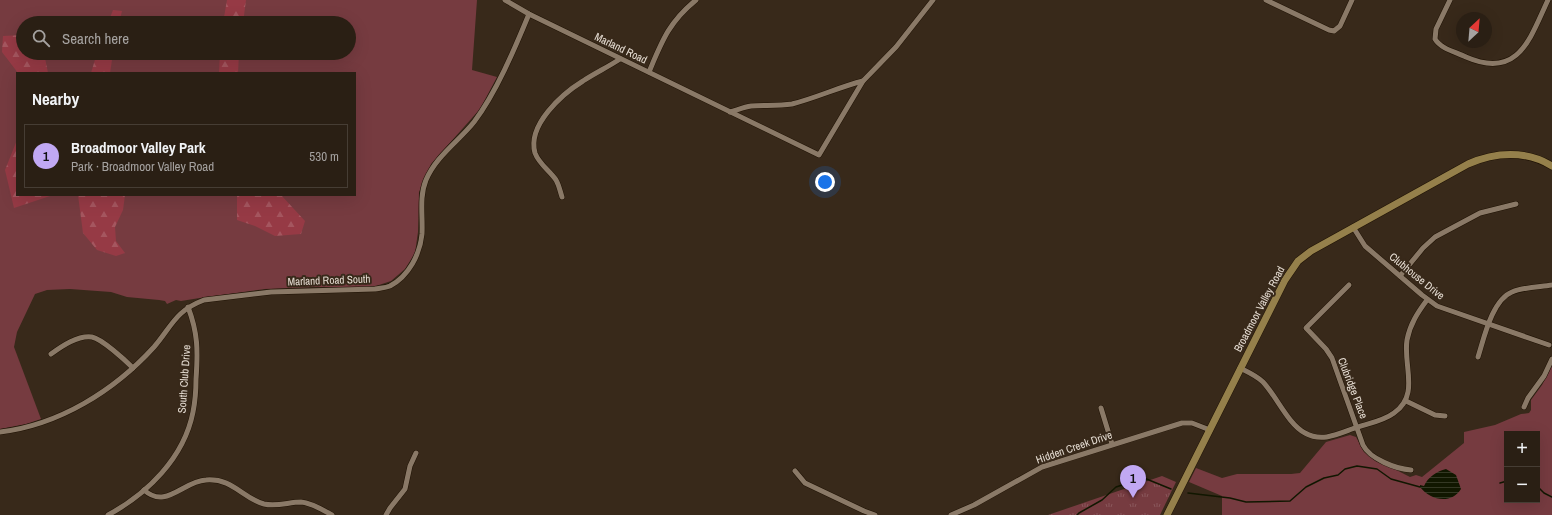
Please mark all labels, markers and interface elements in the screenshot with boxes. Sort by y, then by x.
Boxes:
north arrow [1456,12,1492,48]
search box [16,16,356,60]
icon: search [30,27,52,49]
text: Search here [62,28,129,49]
street label: Marland Road [592,29,650,67]
text: Nearby [32,87,79,110]
text: Broadmoor Valley Park [71,137,206,158]
text: 1 [43,148,49,165]
text: 530 m [309,148,339,165]
text: Park · Broadmoor Valley Road [71,158,214,175]
your location [815,172,835,192]
street label: Clubhouse Drive [1386,249,1448,303]
street label: Broadmoor Valley Road [1230,264,1288,354]
street label: Marland Road South [287,272,371,288]
street label: South Club Drive [175,344,193,414]
street label: Clubridge Place [1335,356,1371,420]
street label: Hidden Creek Drive [1034,427,1114,467]
map controls [1504,431,1540,503]
button: + [1504,431,1540,467]
pin: 1 [1120,465,1146,498]
button: − [1504,467,1540,503]

